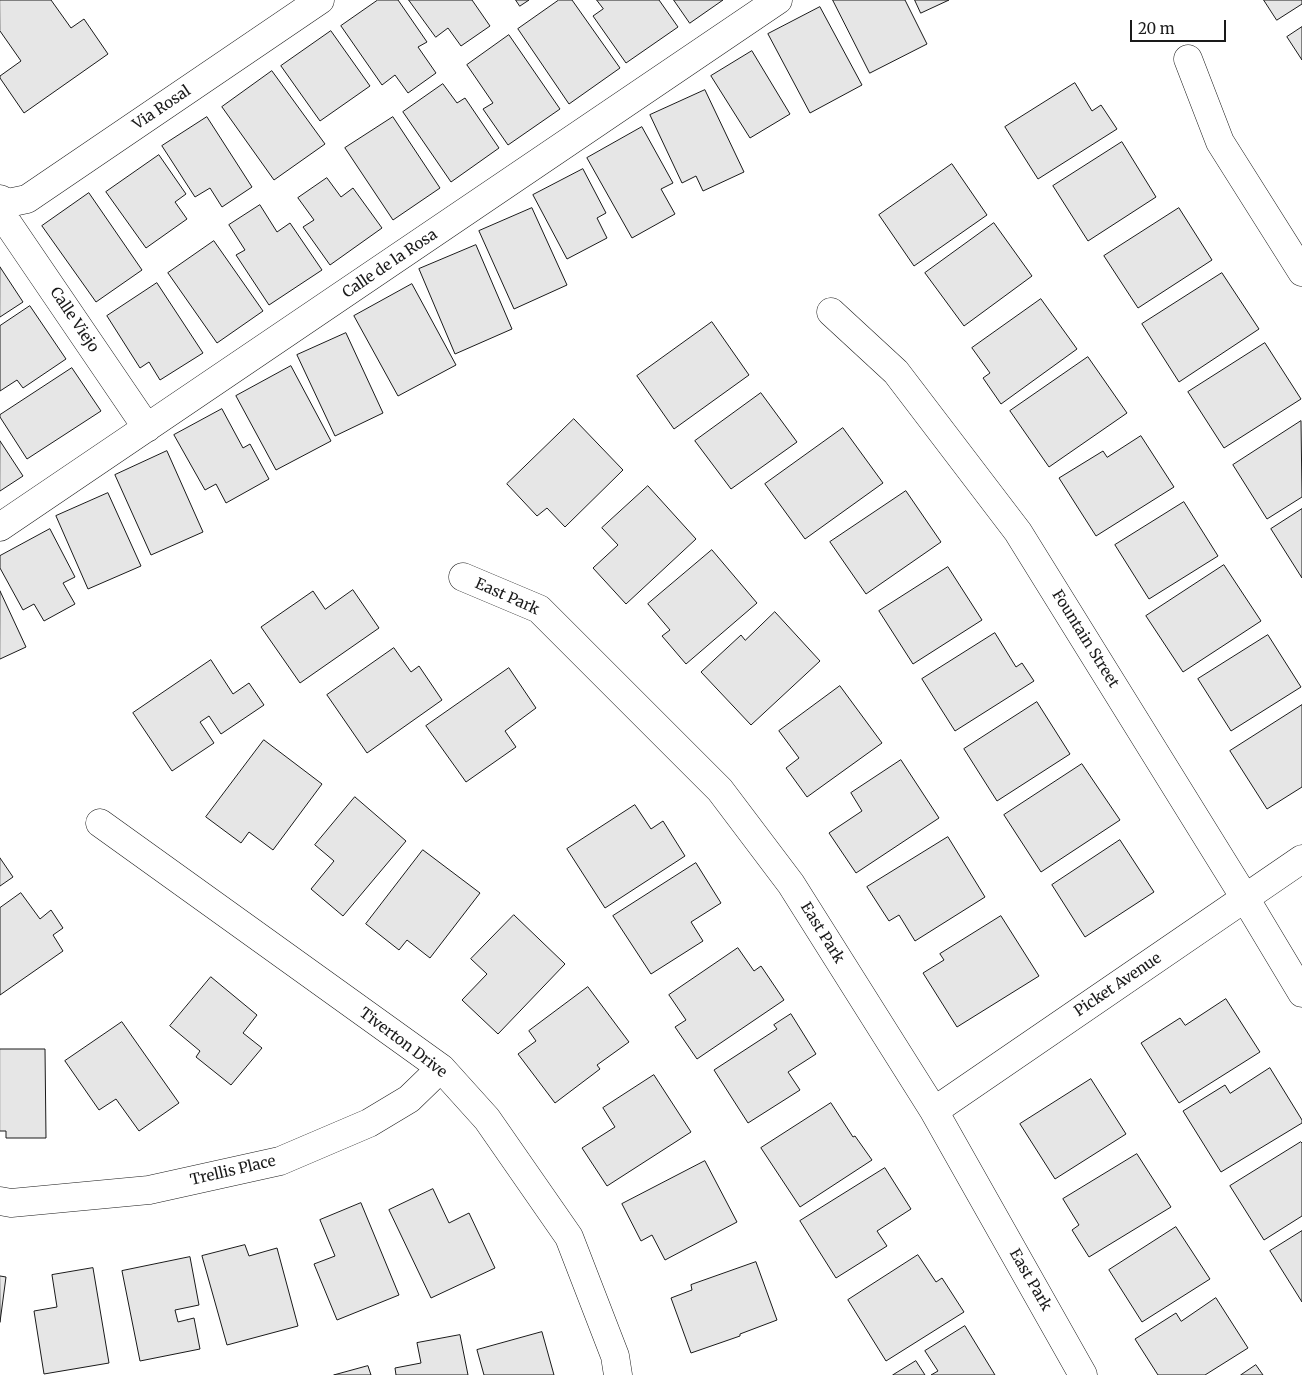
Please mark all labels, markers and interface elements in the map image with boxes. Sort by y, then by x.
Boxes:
scale bar [1132,10,1228,42]
text: 20 m [1138,19,1175,38]
street label: Via Rosal [130,82,194,134]
street label: Calle de la Rosa [339,226,441,302]
street label: Calle Viejo [46,284,102,356]
street label: East Park [472,575,542,619]
street label: Fountain Street [1048,587,1122,691]
street label: East Park [796,899,848,967]
street label: Picket Avenue [1071,949,1165,1021]
street label: Tiverton Drive [356,1004,450,1082]
street label: Trellis Place [189,1152,277,1190]
street label: East Park [1005,1246,1055,1314]

